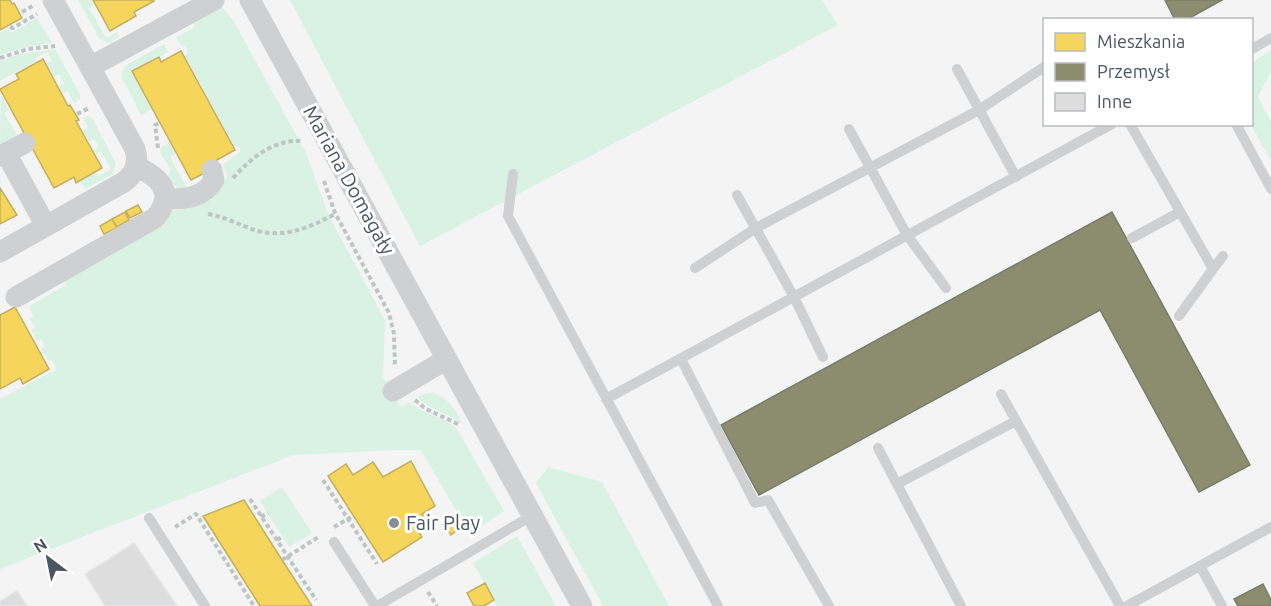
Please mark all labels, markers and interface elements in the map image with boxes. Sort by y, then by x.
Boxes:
legend [1043,18,1253,126]
text: Mieszkania [1097,31,1185,51]
text: Przemysł [1097,61,1170,81]
text: Inne [1097,91,1132,111]
street label: Mariana Domagały [299,101,400,259]
place label: Fair Play [406,511,481,534]
marker: Fair Play [387,516,401,530]
north arrow [18,528,78,588]
text: N [30,534,50,556]

